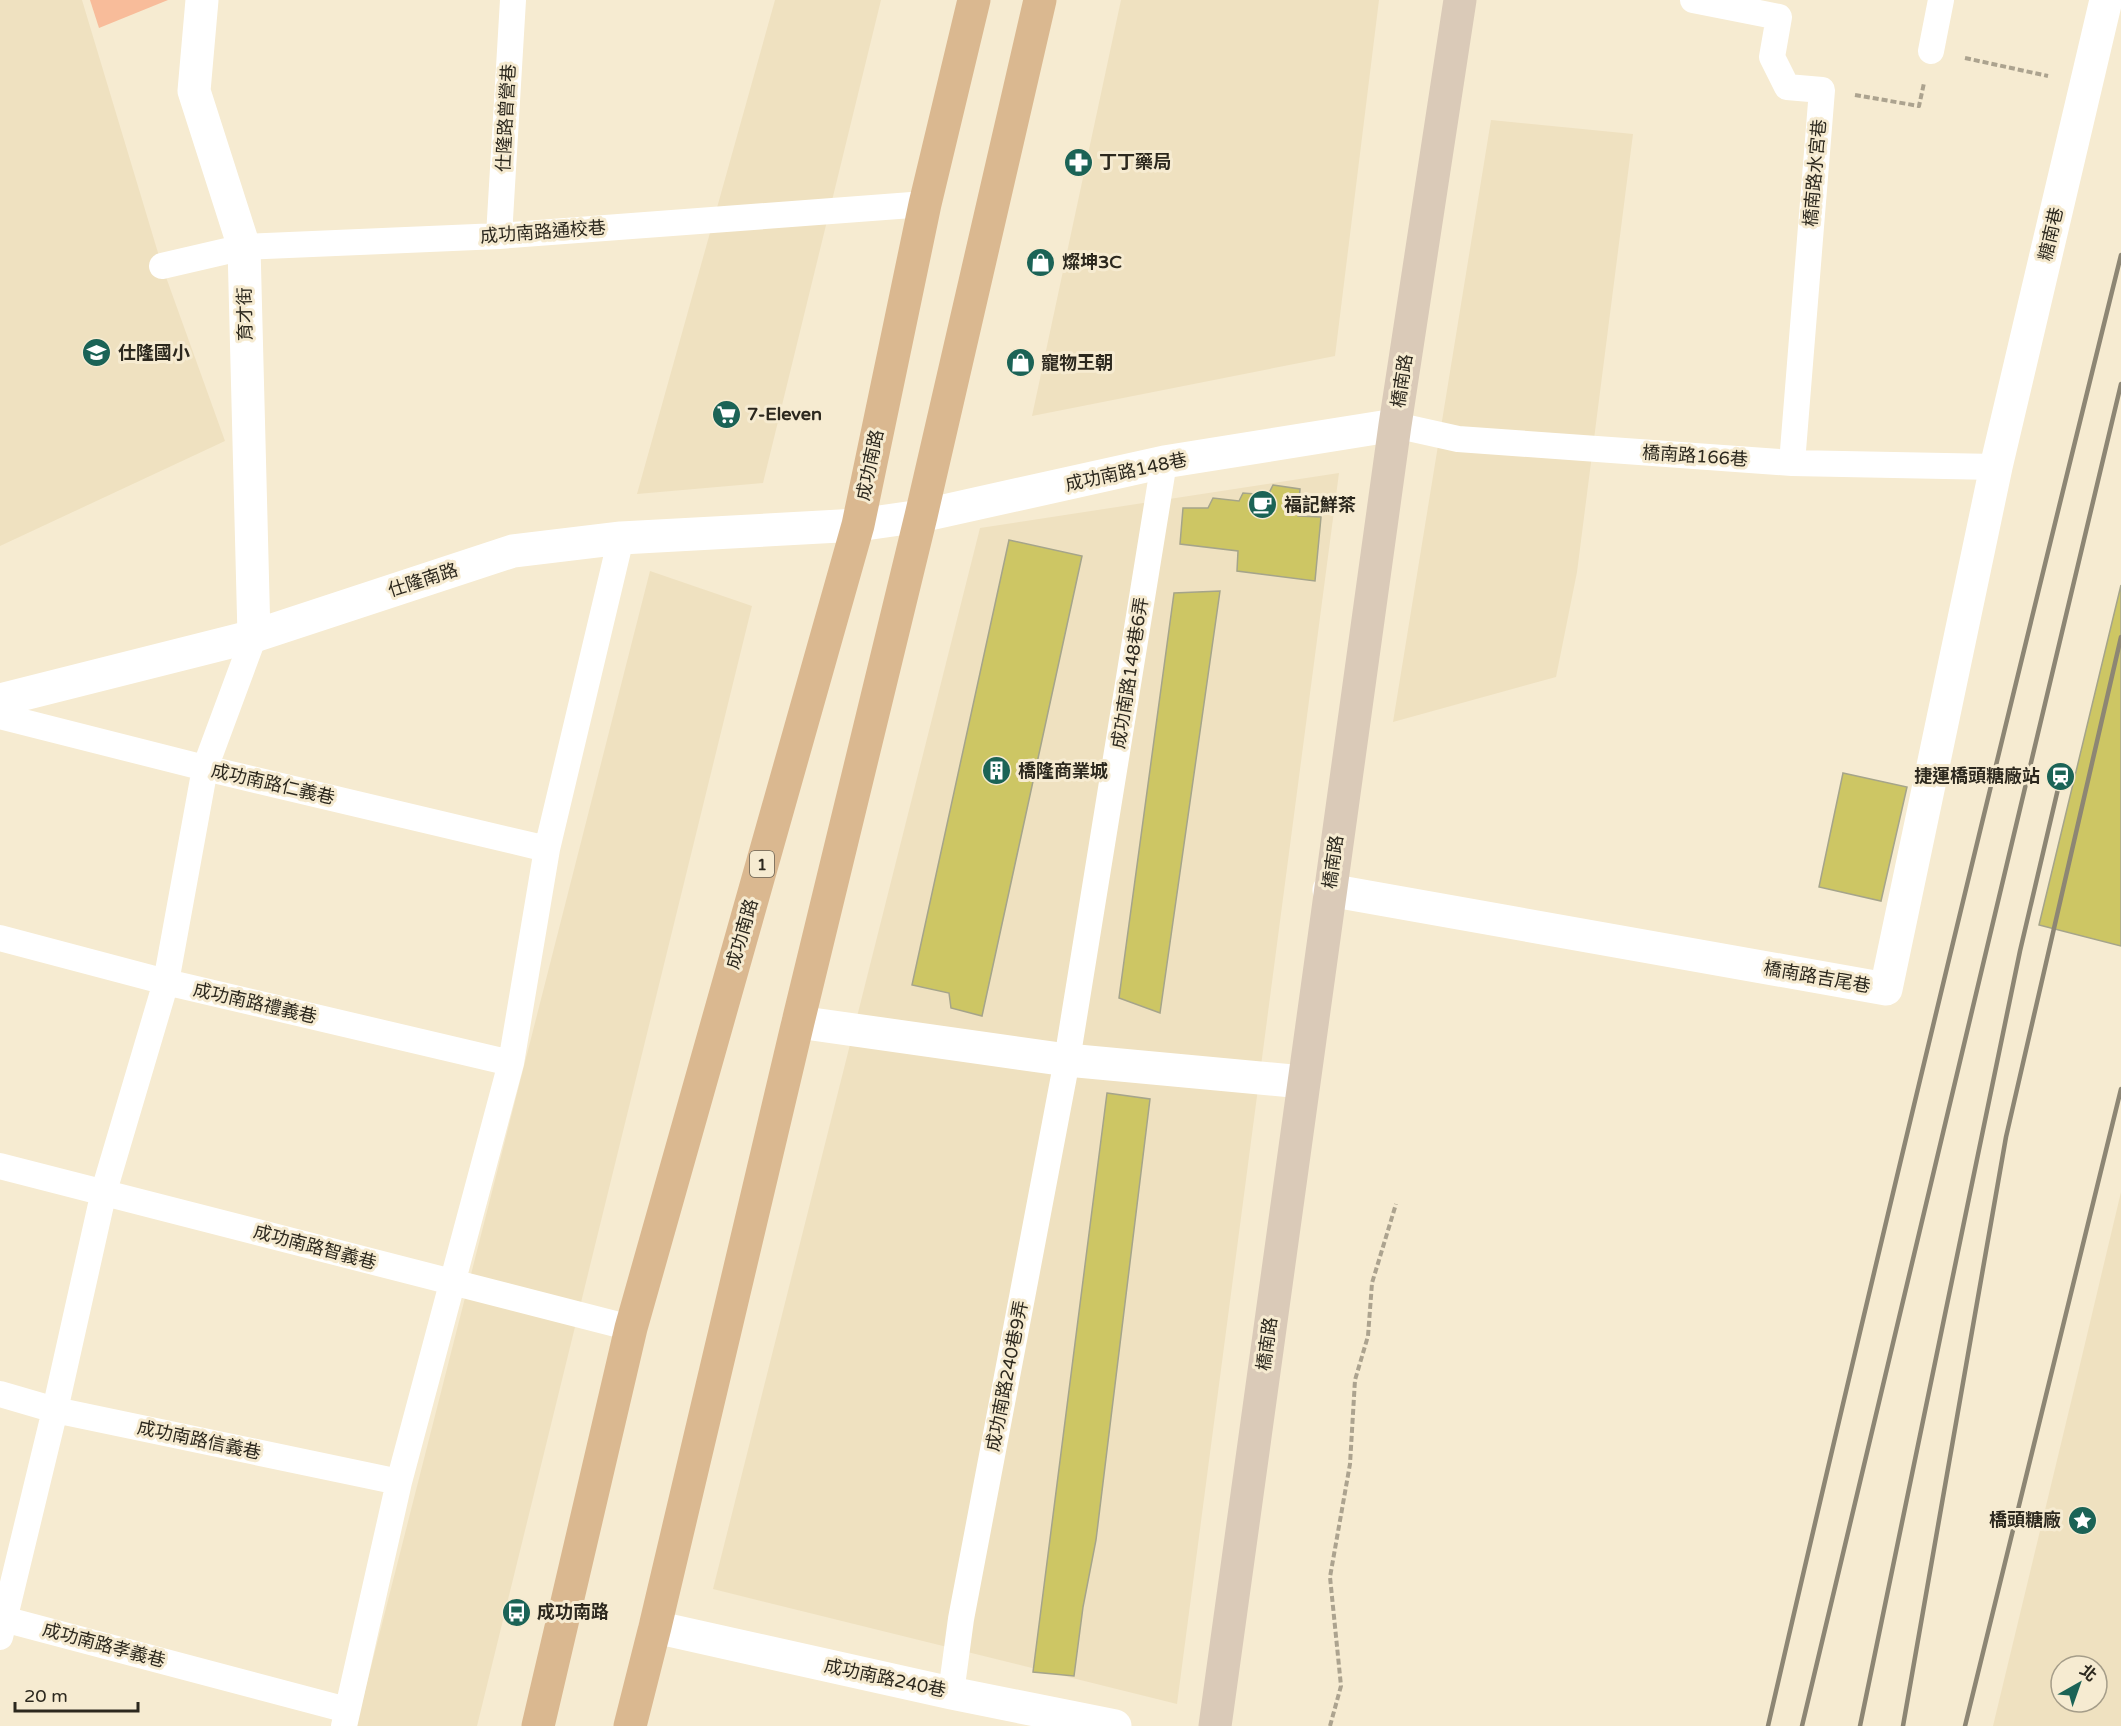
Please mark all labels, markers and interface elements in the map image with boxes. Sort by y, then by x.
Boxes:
street label: 仕隆路曾營巷 [492,63,520,173]
street label: 橋南路水宮巷 [1799,118,1831,228]
pharmacy icon: 丁丁藥局 [1062,146,1094,178]
place label: 丁丁藥局 [1099,151,1171,173]
street label: 糖南巷 [2034,205,2068,263]
street label: 成功南路通校巷 [479,217,607,247]
shop icon: 燦坤3C [1025,246,1057,278]
place label: 燦坤3C [1062,251,1122,273]
street label: 育才街 [234,287,256,341]
school or university icon: 仕隆國小 [81,337,113,369]
place label: 仕隆國小 [118,342,190,364]
shop icon: 寵物王朝 [1004,347,1036,379]
place label: 寵物王朝 [1041,352,1113,374]
street label: 橋南路 [1387,353,1417,409]
supermarket icon: 7-Eleven [710,398,742,430]
place label: 7-Eleven [747,403,822,425]
street label: 成功南路 [852,427,888,503]
street label: 橋南路166巷 [1641,441,1749,471]
street label: 成功南路148巷 [1063,448,1189,496]
cafe icon: 福記鮮茶 [1247,489,1279,521]
place label: 福記鮮茶 [1284,494,1356,516]
street label: 仕隆南路 [385,558,461,602]
street label: 成功南路148巷6弄 [1107,596,1153,750]
building icon: 橋隆商業城 [981,755,1013,787]
street label: 成功南路仁義巷 [209,759,337,809]
place label: 橋隆商業城 [1018,760,1108,782]
station icon: 捷運橋頭糖廠站 [2045,760,2077,792]
place label: 捷運橋頭糖廠站 [1914,765,2040,787]
street label: 橋南路 [1318,834,1348,890]
road number: 1 [750,851,774,877]
street label: 成功南路 [722,896,762,972]
street label: 橋南路吉尾巷 [1762,957,1872,997]
street label: 成功南路禮義巷 [191,978,319,1028]
street label: 成功南路智義巷 [251,1220,379,1274]
street label: 成功南路240巷9弄 [982,1299,1032,1453]
street label: 橋南路 [1252,1316,1282,1372]
street label: 成功南路信義巷 [135,1416,263,1464]
place icon: 橋頭糖廠 [2066,1504,2098,1536]
place label: 橋頭糖廠 [1989,1509,2061,1531]
bus stop icon: 成功南路 [500,1596,532,1628]
place label: 成功南路 [537,1601,609,1623]
street label: 成功南路孝義巷 [40,1618,168,1672]
street label: 成功南路240巷 [822,1654,948,1702]
north arrow [2049,1654,2109,1714]
text: 北 [2075,1660,2101,1686]
scale bar [15,1675,138,1713]
text: 20 m [24,1685,68,1707]

